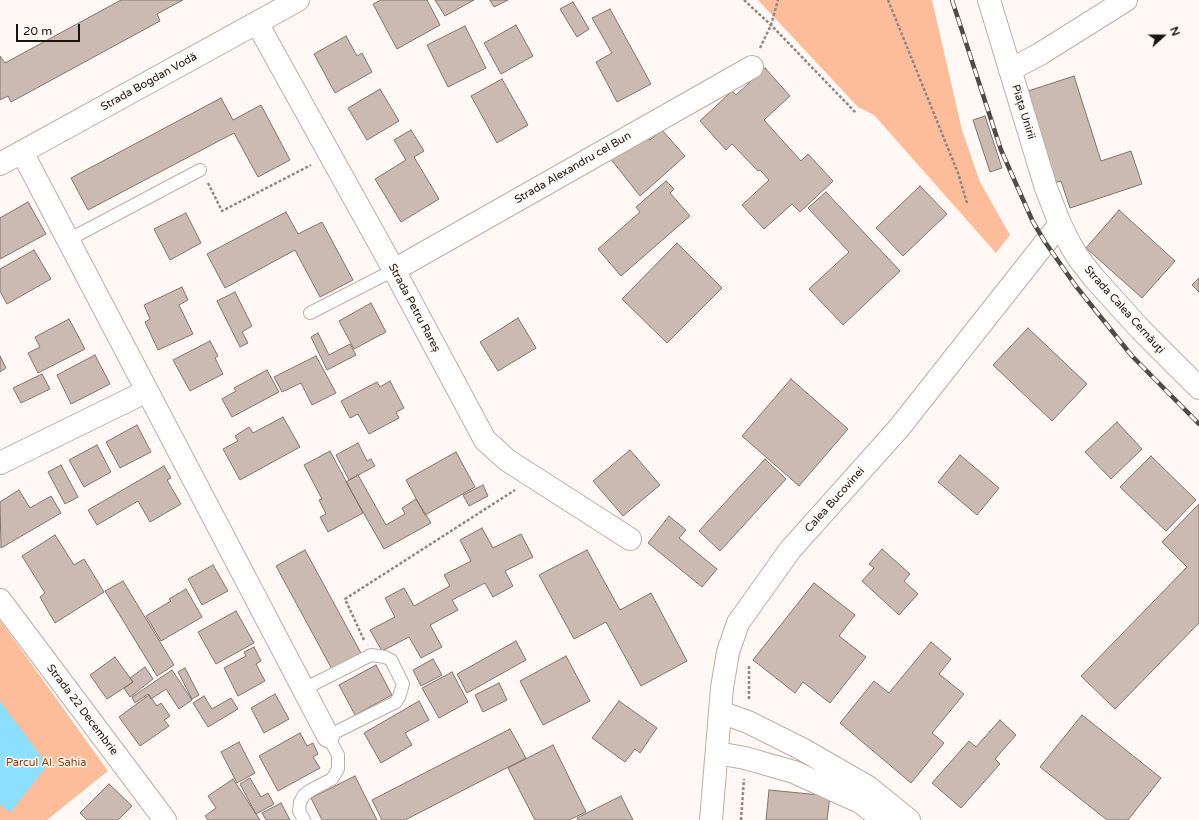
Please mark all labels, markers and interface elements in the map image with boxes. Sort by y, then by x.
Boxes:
scale bar [18,16,82,42]
north arrow [1143,16,1183,56]
text: 20 m [23,24,52,38]
text: N [1167,25,1182,38]
street label: Strada Bogdan Vodă [99,50,199,114]
street label: Piața Unirii [1008,83,1038,141]
street label: Strada Alexandru cel Bun [512,129,634,207]
street label: Strada Petru Rareș [385,262,443,354]
street label: Strada Calea Cernăuţi [1081,263,1167,357]
street label: Calea Bucovinei [802,465,868,535]
street label: Strada 22 Decembrie [44,662,120,758]
park label: Parcul Al. Sahia [6,756,86,770]

